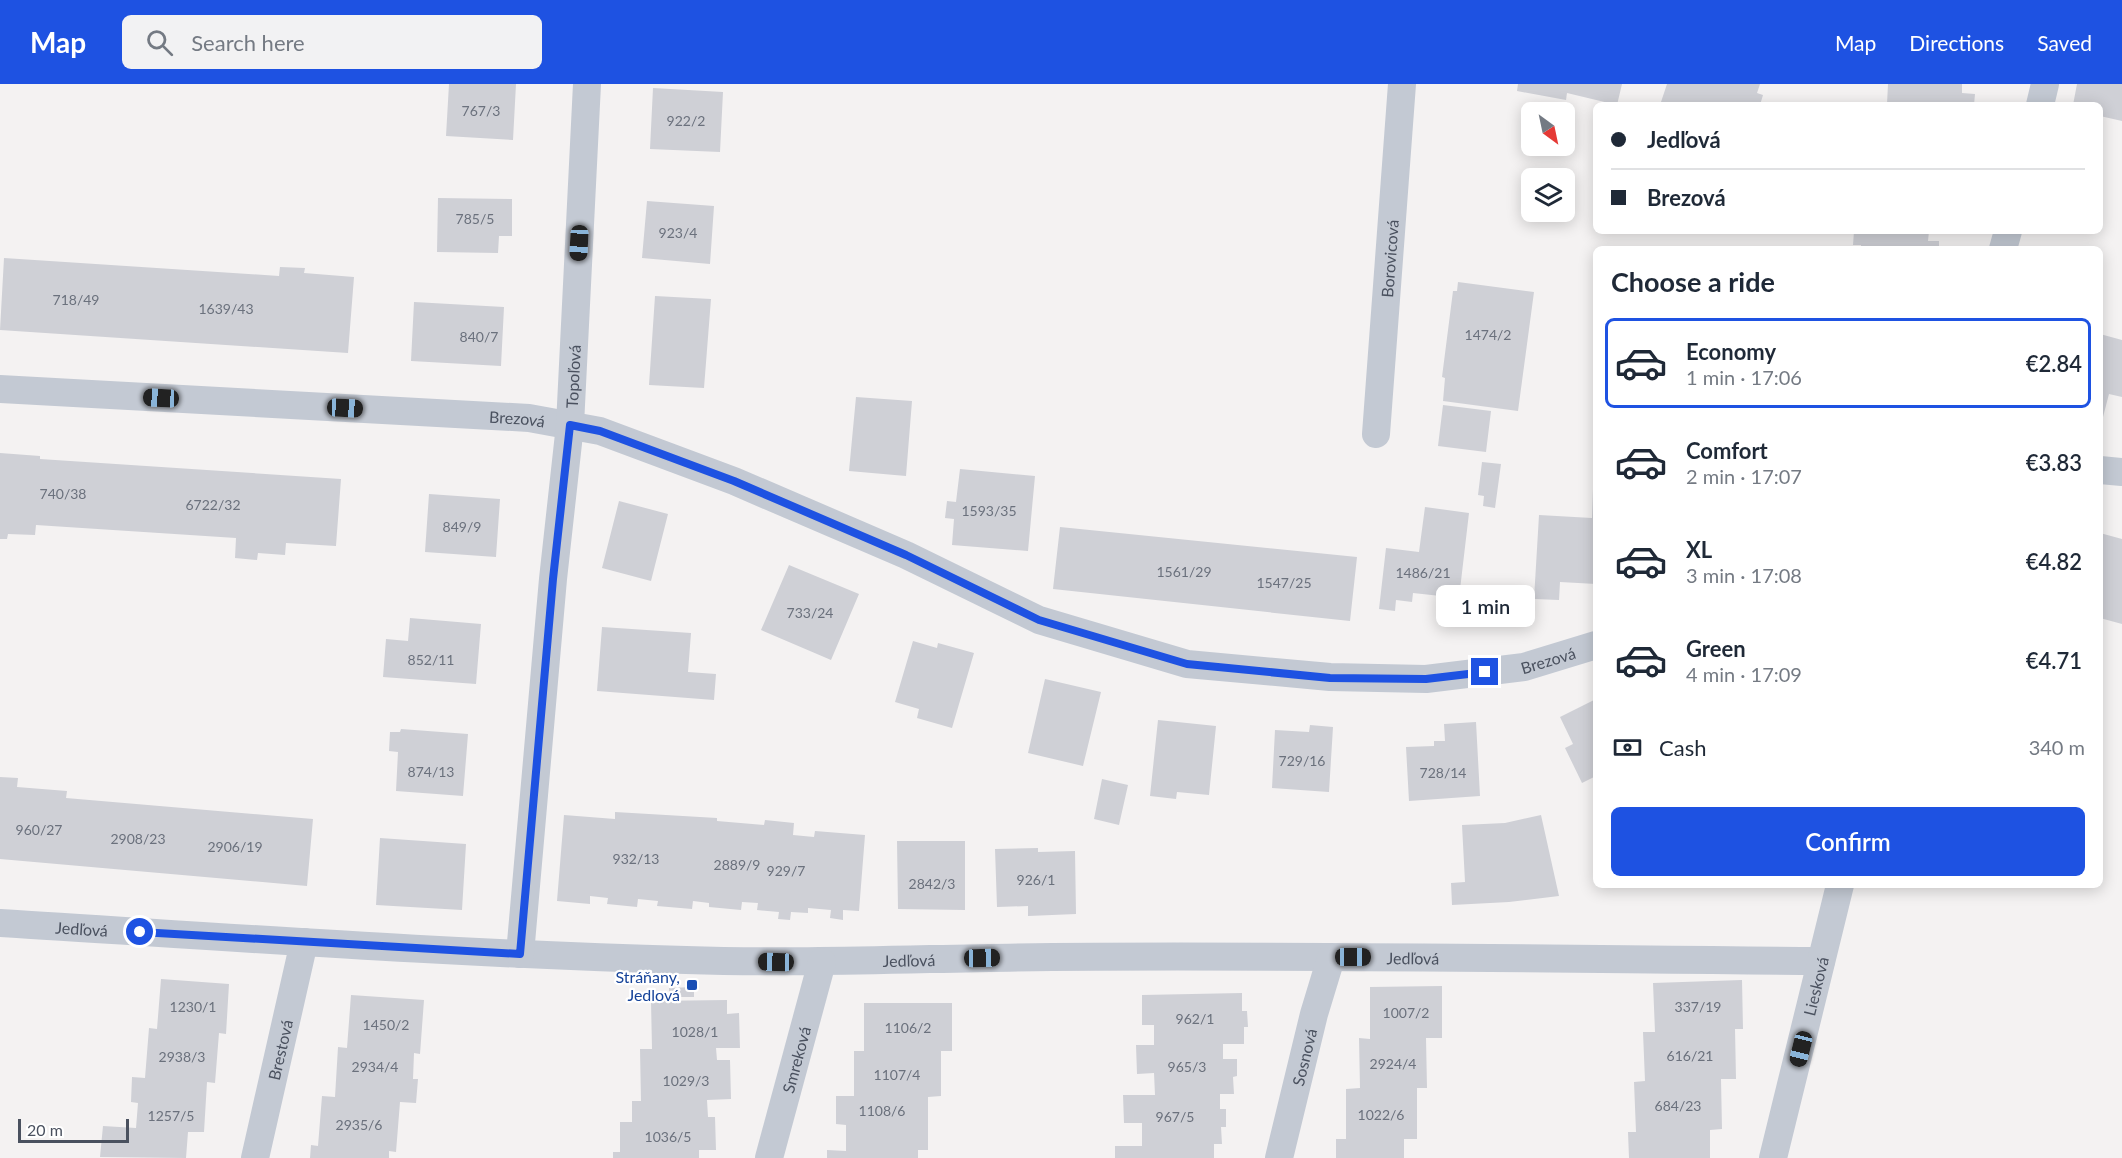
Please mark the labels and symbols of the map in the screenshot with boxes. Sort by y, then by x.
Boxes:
house number: 767/3 [462,102,500,119]
north arrow [1521,102,1575,156]
house number: 922/2 [667,112,705,129]
house number: 785/5 [456,210,494,227]
street label: Borovicová [1377,219,1401,298]
house number: 923/4 [659,224,697,241]
car [569,225,589,261]
house number: 718/49 [53,291,99,308]
house number: 1639/43 [198,300,254,317]
house number: 1474/2 [1465,326,1511,343]
house number: 840/7 [460,328,498,345]
street label: Topoľová [561,344,583,409]
car [143,388,179,408]
car [327,398,363,418]
street label: Brezová [489,406,547,430]
house number: 740/38 [40,485,86,502]
house number: 6722/32 [185,496,241,513]
house number: 1593/35 [961,502,1017,519]
house number: 849/9 [443,518,481,535]
house number: 1561/29 [1156,563,1212,580]
house number: 1486/21 [1395,564,1451,581]
house number: 1547/25 [1256,574,1312,591]
callout: 1 min [1436,585,1534,627]
house number: 733/24 [787,604,833,621]
street label: Brezová [1518,642,1578,677]
house number: 852/11 [408,651,454,668]
route end [1471,658,1498,685]
house number: 729/16 [1279,752,1325,769]
house number: 874/13 [408,763,454,780]
house number: 728/14 [1420,764,1466,781]
house number: 960/27 [16,821,62,838]
house number: 2908/23 [110,830,166,847]
house number: 2906/19 [207,838,263,855]
house number: 932/13 [613,850,659,867]
house number: 2889/9 [714,856,760,873]
house number: 929/7 [767,862,805,879]
house number: 926/1 [1017,871,1055,888]
house number: 2842/3 [909,875,955,892]
street label: Jedľová [55,917,109,939]
route start [126,918,153,945]
car [1335,948,1371,966]
street label: Jedľová [1387,948,1439,967]
street label: Jedľová [882,949,935,970]
car [964,949,1000,967]
car [758,953,794,971]
street label: Liesková [1799,955,1832,1018]
place label: Stráňany, Jedlová [615,967,680,1004]
marker: Stráňany, Jedlová [685,978,699,992]
house number: 1230/1 [170,998,216,1015]
house number: 337/19 [1675,998,1721,1015]
house number: 1007/2 [1383,1004,1429,1021]
house number: 962/1 [1176,1010,1214,1027]
house number: 1450/2 [363,1016,409,1033]
street label: Brestová [263,1018,296,1082]
house number: 1106/2 [885,1019,931,1036]
house number: 1028/1 [672,1023,718,1040]
street label: Smreková [778,1024,814,1095]
street label: Sosnová [1287,1026,1320,1088]
car [1788,1029,1814,1069]
house number: 616/21 [1667,1047,1713,1064]
house number: 2938/3 [159,1048,205,1065]
house number: 2924/4 [1370,1055,1416,1072]
house number: 2934/4 [352,1058,398,1075]
house number: 965/3 [1168,1058,1206,1075]
house number: 1107/4 [874,1066,920,1083]
house number: 1029/3 [663,1072,709,1089]
house number: 684/23 [1655,1097,1701,1114]
house number: 1108/6 [859,1102,905,1119]
house number: 1022/6 [1358,1106,1404,1123]
house number: 1257/5 [148,1107,194,1124]
house number: 967/5 [1156,1108,1194,1125]
scale bar [18,1116,129,1144]
house number: 2935/6 [336,1116,382,1133]
house number: 1036/5 [645,1128,691,1145]

